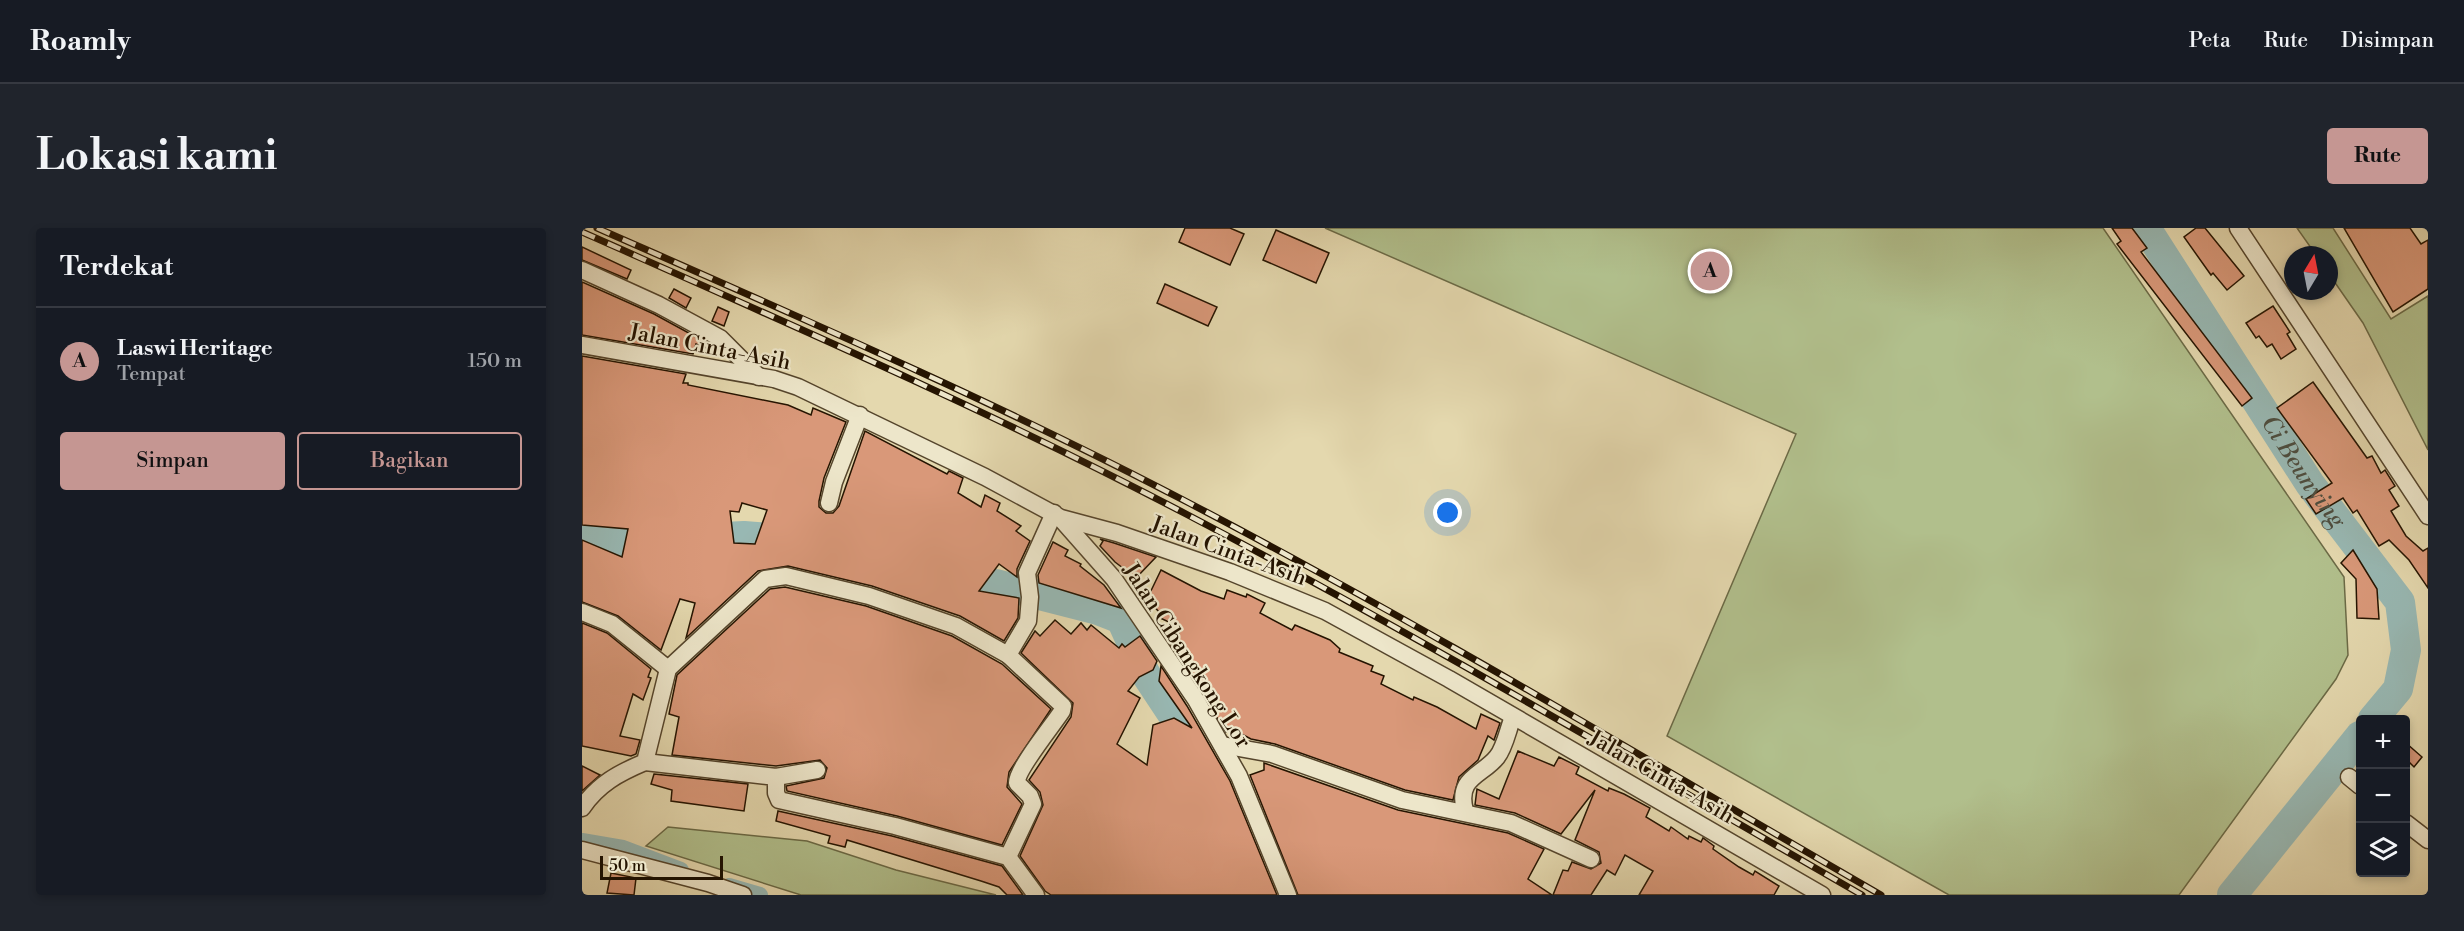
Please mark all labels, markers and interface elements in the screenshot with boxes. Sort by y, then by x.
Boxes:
text: Roamly [30,24,131,59]
text: Peta [2189,28,2231,54]
text: Rute [2264,28,2308,54]
text: Disimpan [2341,28,2434,54]
button: Rute [2327,128,2428,184]
text: Lokasi kami [36,130,277,183]
north arrow [2284,246,2338,300]
pin: A [1690,248,1730,294]
text: Terdekat [60,251,173,283]
street label: Jalan Cinta-Asih [626,318,793,376]
text: Laswi Heritage [117,335,273,362]
text: A [72,349,87,374]
text: 150 m [467,349,522,374]
text: Tempat [117,362,186,387]
water label: Ci Beunying [2254,410,2353,535]
button: Simpan [60,432,285,490]
button: Bagikan [297,432,522,490]
your location [1433,498,1462,527]
street label: Jalan Cinta-Asih [1146,510,1310,592]
street label: Jalan Cibangkong Lor [1116,557,1257,753]
map controls [2356,715,2410,877]
button: + [2356,715,2410,769]
street label: Jalan Cinta-Asih [1583,724,1739,830]
button: − [2356,769,2410,823]
button: layers [2356,823,2410,877]
scale bar [600,853,723,880]
text: 50 m [609,856,646,876]

